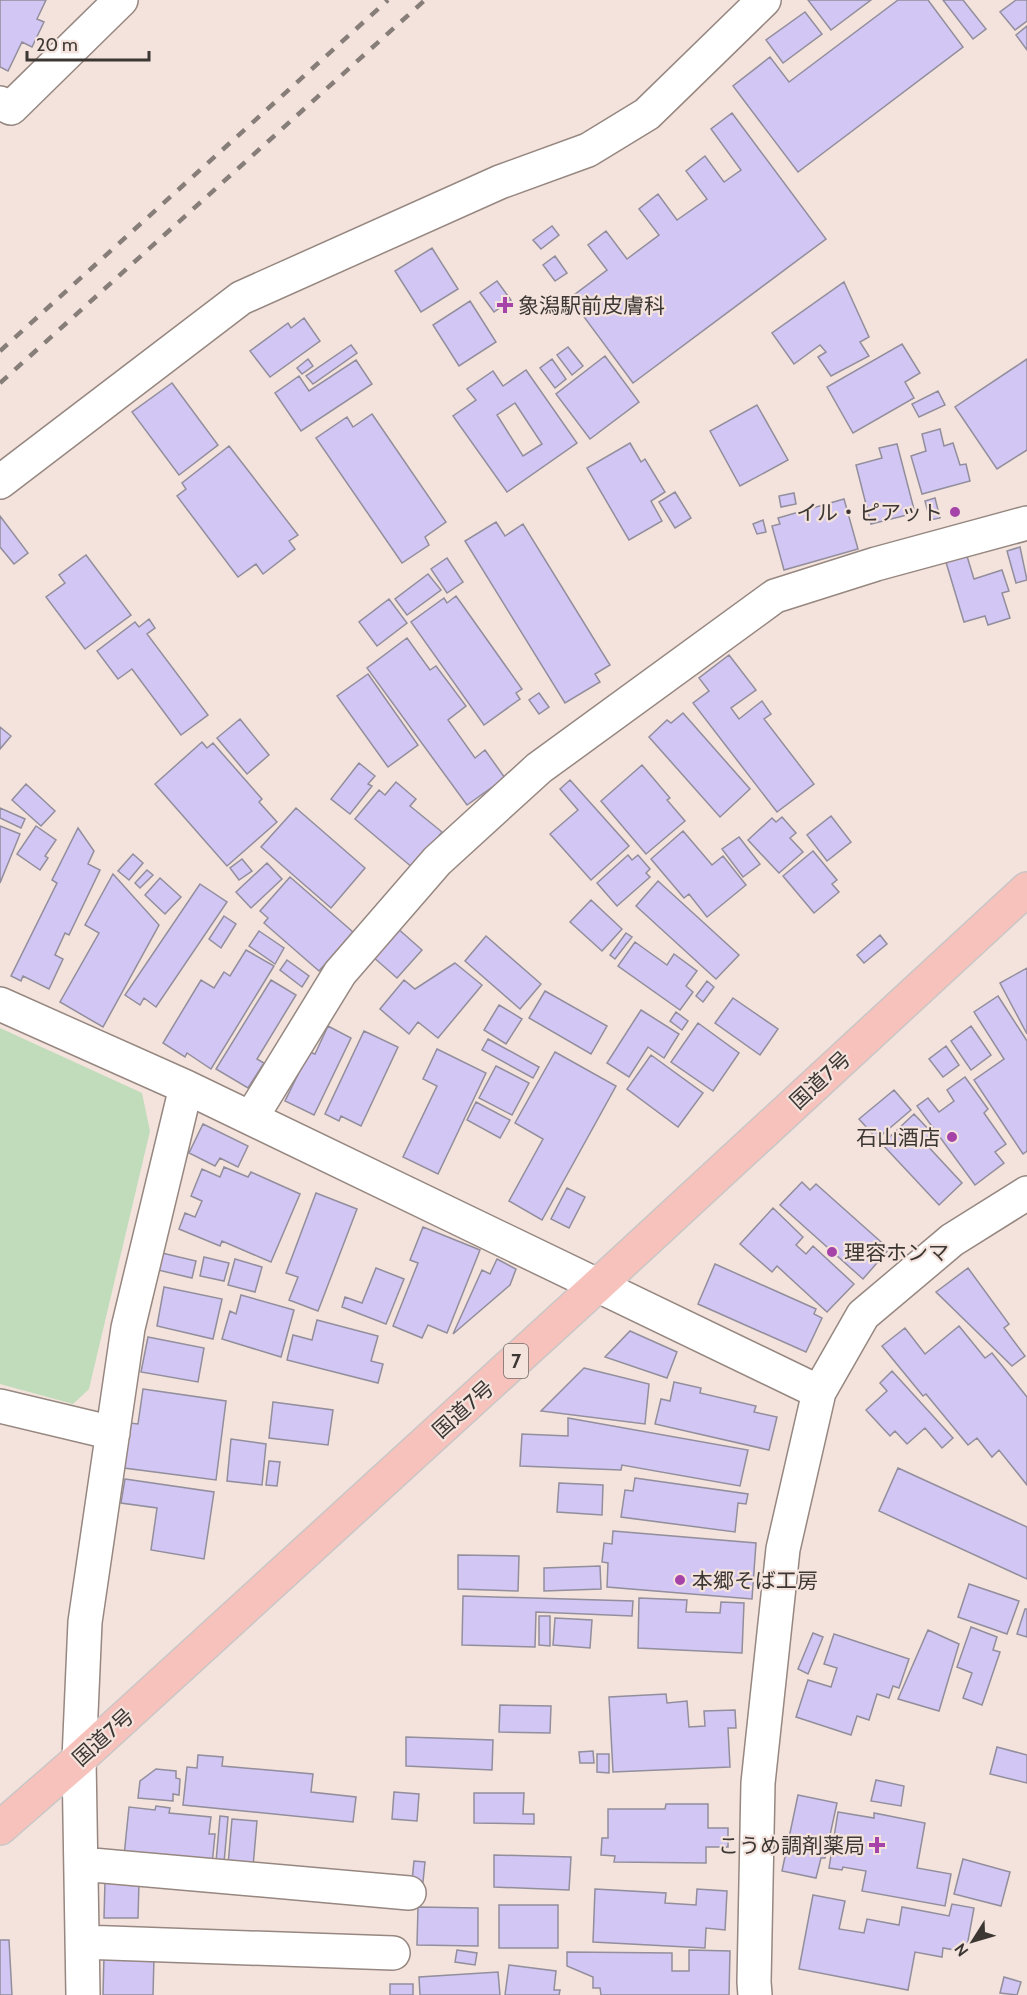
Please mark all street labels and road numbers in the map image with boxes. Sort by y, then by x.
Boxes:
street label: 国道7号 [785,1046,855,1114]
road number: 7 [504,1344,528,1378]
street label: 国道7号 [427,1375,499,1443]
street label: 国道7号 [67,1703,139,1771]

